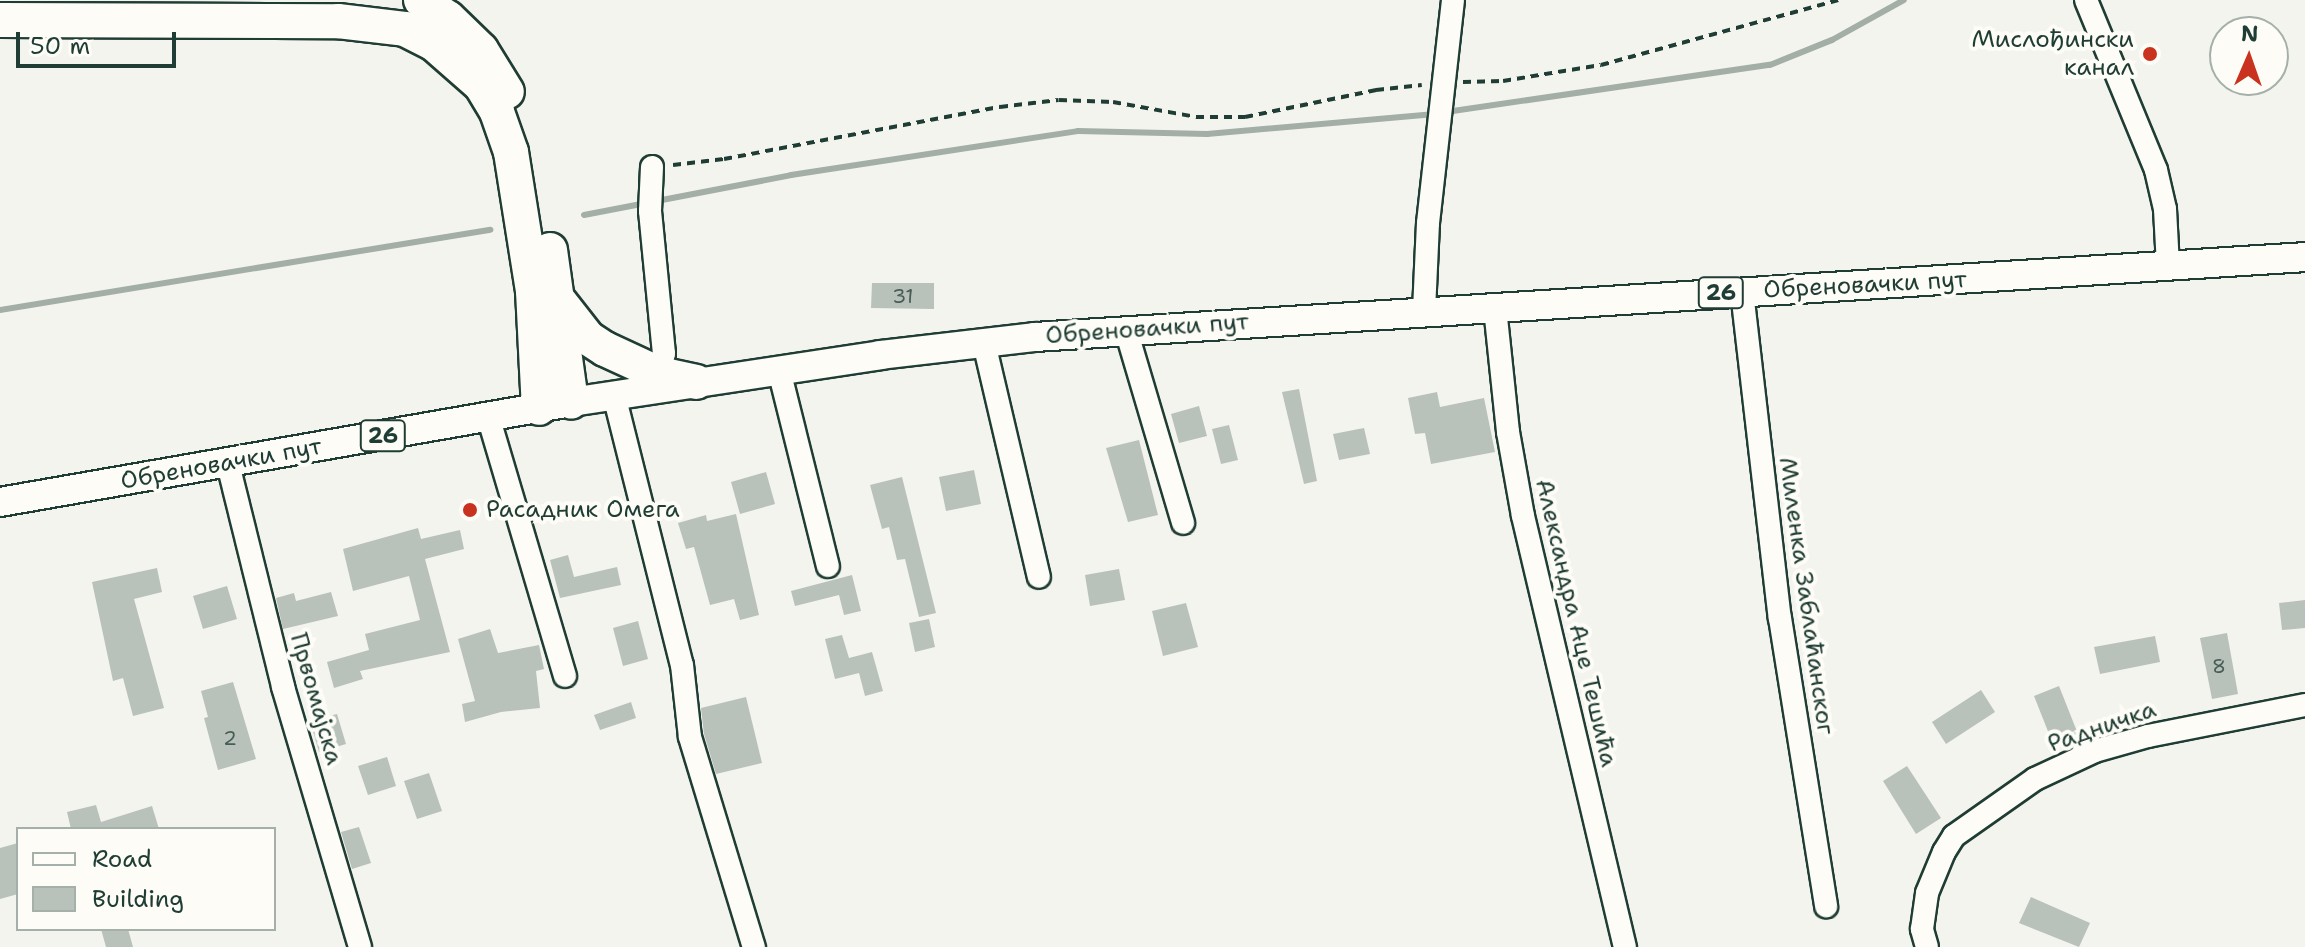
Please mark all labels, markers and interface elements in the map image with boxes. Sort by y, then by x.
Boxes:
scale bar [20,16,180,66]
north arrow [2209,16,2289,96]
text: N [2241,19,2259,48]
place label: Мислођински канал [1971,26,2134,82]
text: 50 m [30,30,90,62]
marker: Мислођински канал [2141,45,2159,63]
street label: Обреновачки пут [1763,265,1967,305]
road number: 26 [1697,275,1745,311]
house number: 31 [892,284,914,308]
street label: Обреновачки пут [1044,308,1250,350]
road number: 26 [359,418,407,454]
street label: Обреновачки пут [118,432,324,496]
street label: Миленка Заблаћанског [1772,455,1840,737]
street label: Александра Аце Тешића [1529,476,1623,770]
place label: Расадник Омега [486,496,680,524]
marker: Расадник Омега [461,501,479,519]
street label: Првомајска [283,630,349,768]
house number: 8 [2212,654,2226,678]
street label: Радничка [2044,695,2160,759]
house number: 2 [223,726,237,750]
legend [16,827,276,931]
text: Road [92,843,152,875]
text: Building [92,883,184,915]

